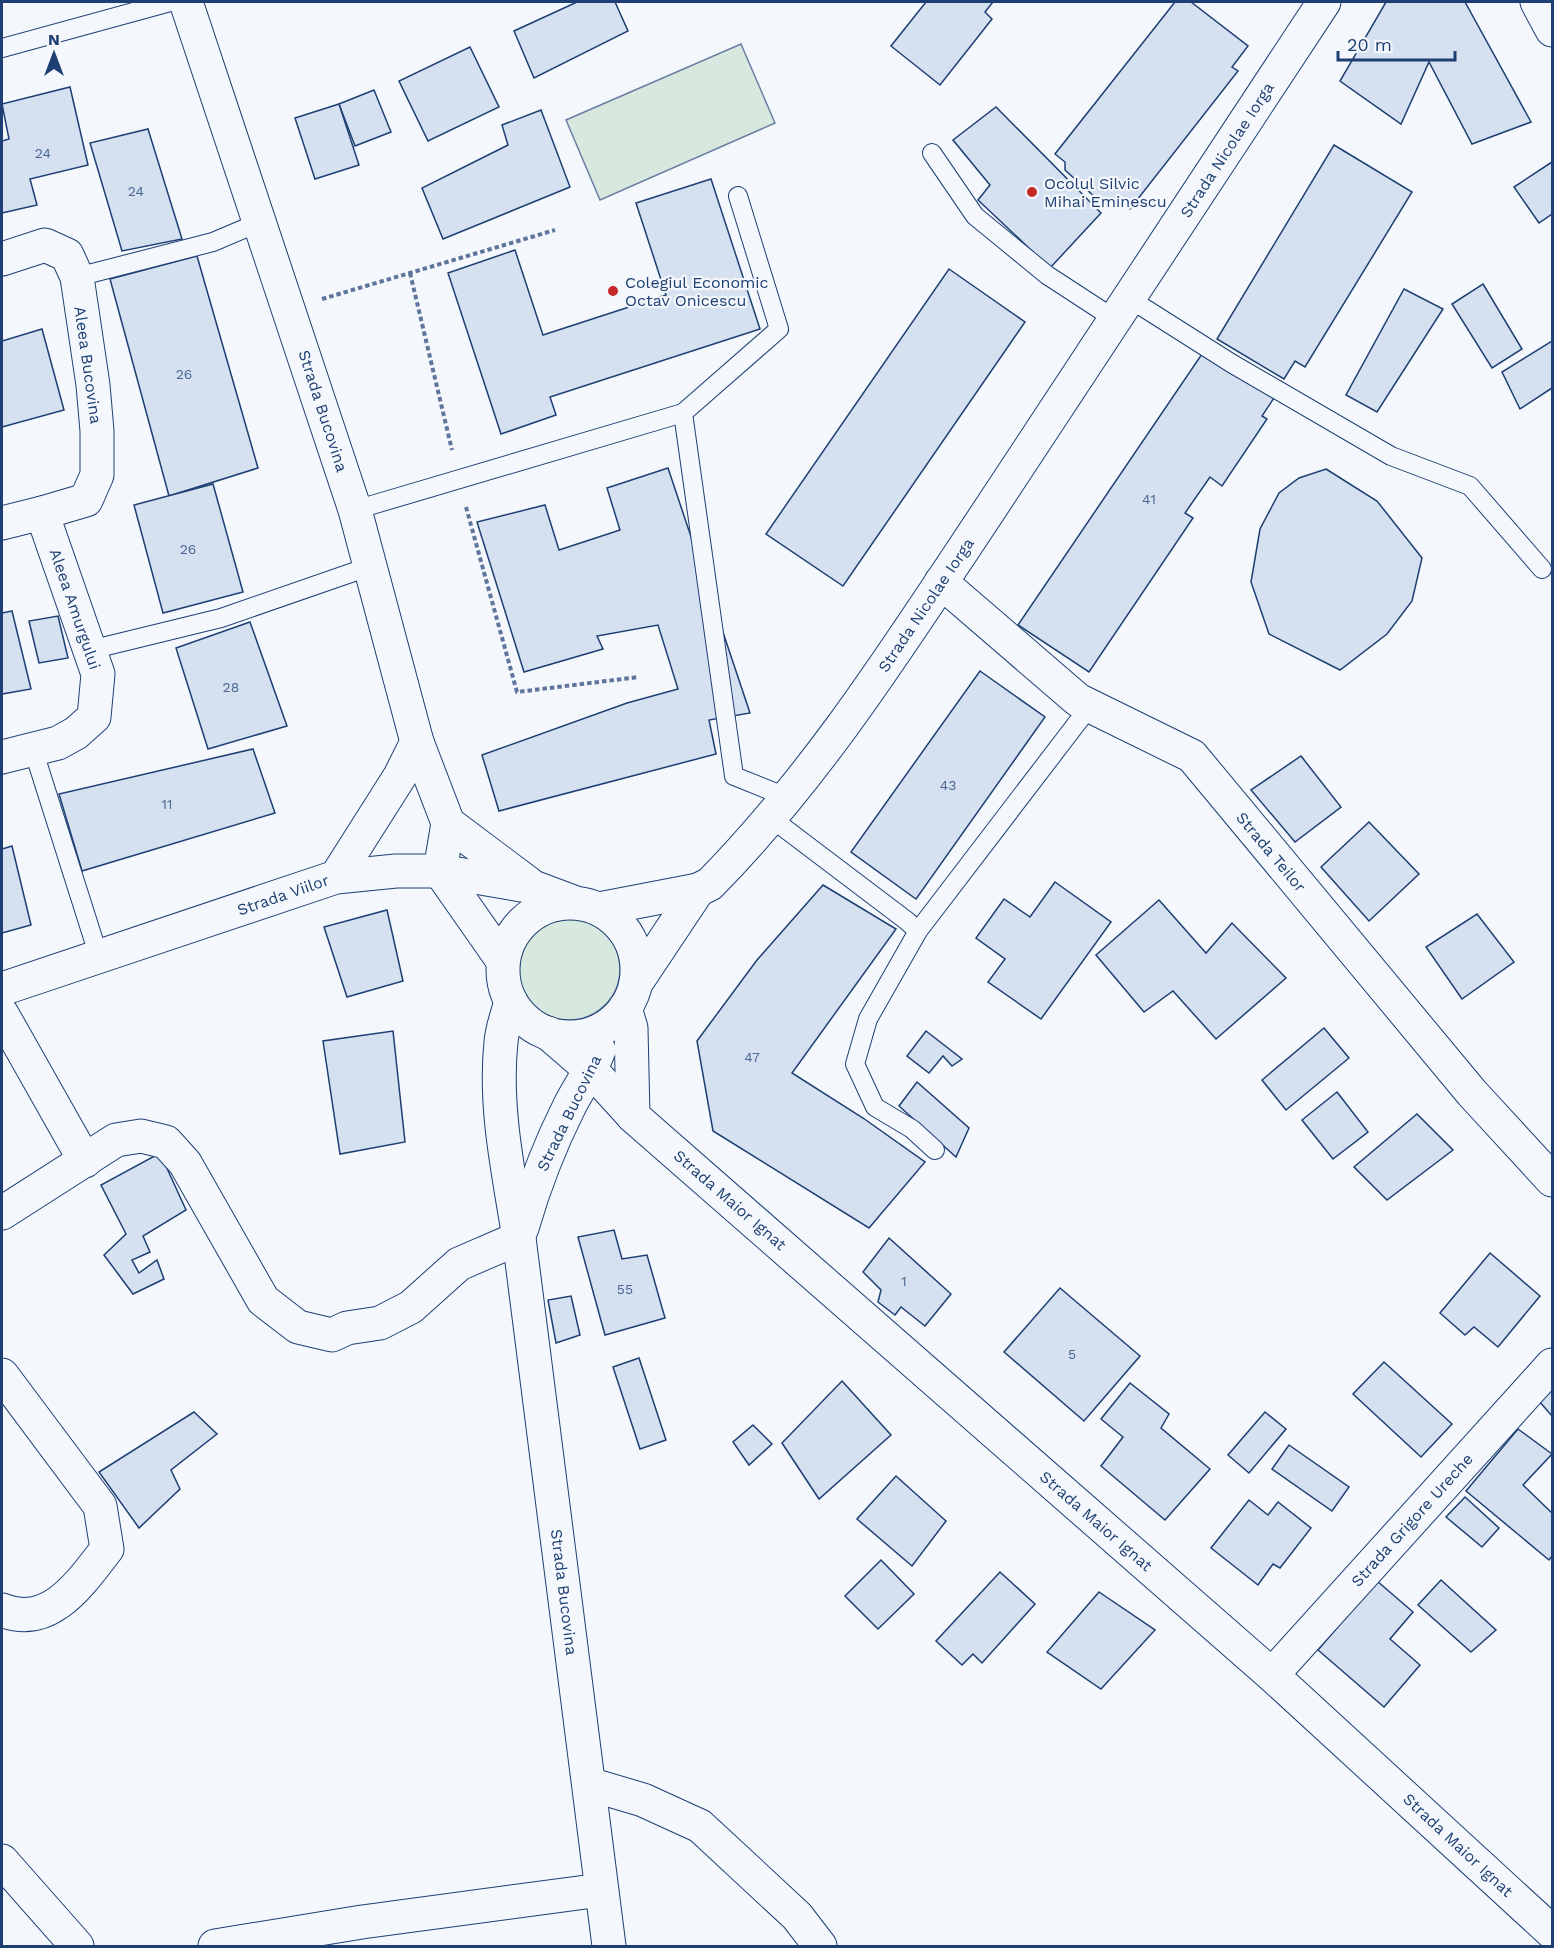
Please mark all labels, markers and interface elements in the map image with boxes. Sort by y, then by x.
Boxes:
north arrow [24,24,84,84]
scale bar [1338,24,1455,62]
text: N [48,30,60,49]
text: 20 m [1347,34,1392,55]
street label: Strada Nicolae Iorga [1176,79,1278,221]
house number: 24 [35,145,51,161]
place label: Ocolul Silvic Mihai Eminescu [1044,174,1167,211]
house number: 24 [128,183,144,199]
marker: Ocolul Silvic Mihai Eminescu [1025,185,1039,199]
place label: Colegiul Economic Octav Onicescu [625,273,769,310]
marker: Colegiul Economic Octav Onicescu [606,284,620,298]
street label: Aleea Bucovina [70,305,106,425]
street label: Strada Bucovina [294,348,352,474]
house number: 26 [176,366,192,382]
house number: 41 [1142,491,1156,507]
street label: Strada Nicolae Iorga [874,534,978,676]
house number: 26 [180,541,196,557]
street label: Aleea Amurgului [45,546,105,672]
house number: 28 [223,679,239,695]
house number: 43 [940,777,956,793]
house number: 11 [162,796,172,812]
street label: Strada Teilor [1232,808,1310,896]
street label: Strada Viilor [235,870,332,920]
house number: 47 [744,1049,760,1065]
street label: Strada Bucovina [533,1052,605,1174]
street label: Strada Maior Ignat [670,1146,790,1254]
house number: 1 [901,1273,907,1289]
house number: 55 [617,1281,633,1297]
house number: 5 [1068,1346,1076,1362]
street label: Strada Grigore Ureche [1347,1449,1477,1591]
street label: Strada Maior Ignat [1036,1467,1156,1575]
street label: Strada Bucovina [547,1528,581,1656]
street label: Strada Maior Ignat [1399,1789,1517,1901]

